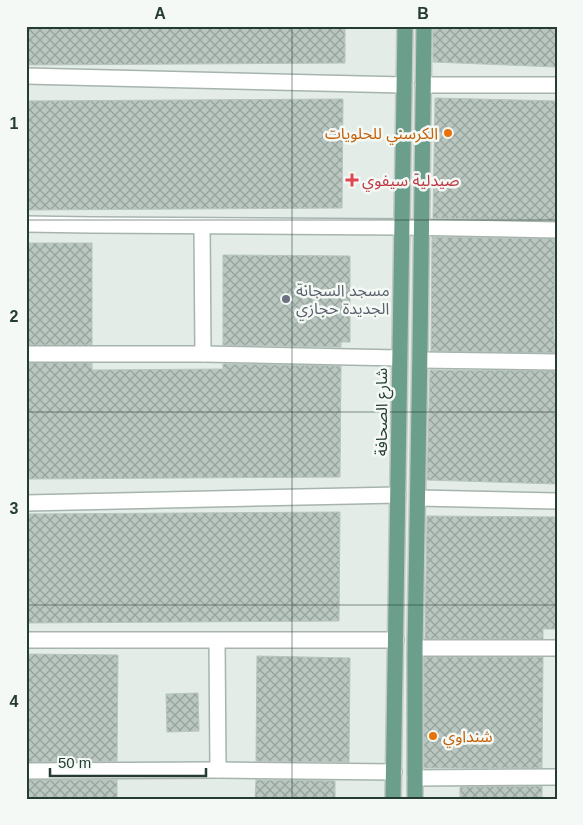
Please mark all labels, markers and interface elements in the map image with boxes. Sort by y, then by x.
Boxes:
text: A [154,5,166,22]
text: B [417,5,429,22]
text: 1 [10,115,19,132]
place label: الكرسني للحلويات [325,125,438,145]
marker: الكرسني للحلويات [442,127,454,139]
place label: صيدلية سيفوي [362,172,459,192]
marker: صيدلية سيفوي [346,174,358,186]
place label: مسجد السجانة الجديدة حجازي [296,282,390,320]
marker: مسجد السجانة الجديدة حجازي [280,293,292,305]
text: 2 [10,308,19,325]
street label: شارع الصحافة [373,368,394,456]
text: 3 [10,500,19,517]
text: 4 [10,693,19,710]
place label: شنداوي [443,728,493,748]
marker: شنداوي [427,730,439,742]
scale bar [50,745,206,777]
text: 50 m [58,754,91,771]

